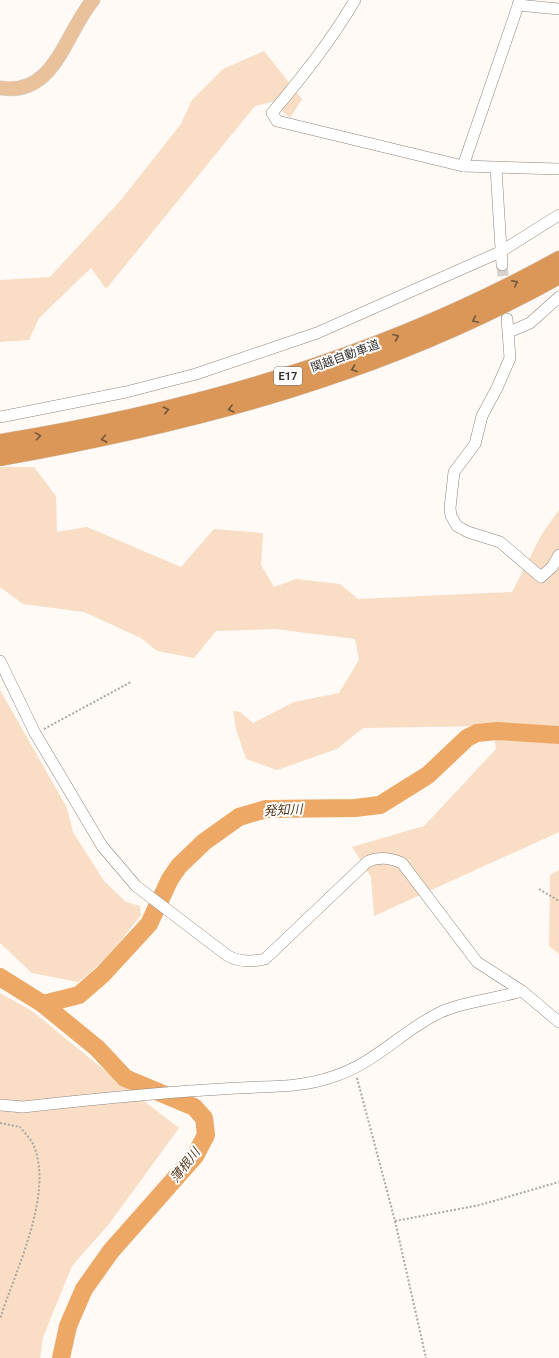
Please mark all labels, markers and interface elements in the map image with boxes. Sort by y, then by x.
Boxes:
one-way arrow [510,280,518,288]
one-way arrow [471,315,479,323]
one-way arrow [393,333,400,341]
street label: 関越自動車道 [309,337,381,375]
one-way arrow [351,365,358,373]
road number: E17 [274,367,302,385]
one-way arrow [227,404,234,412]
one-way arrow [163,406,169,414]
one-way arrow [35,432,42,441]
one-way arrow [101,434,107,442]
water label: 発知川 [263,801,305,819]
water label: 薄根川 [167,1143,204,1185]

